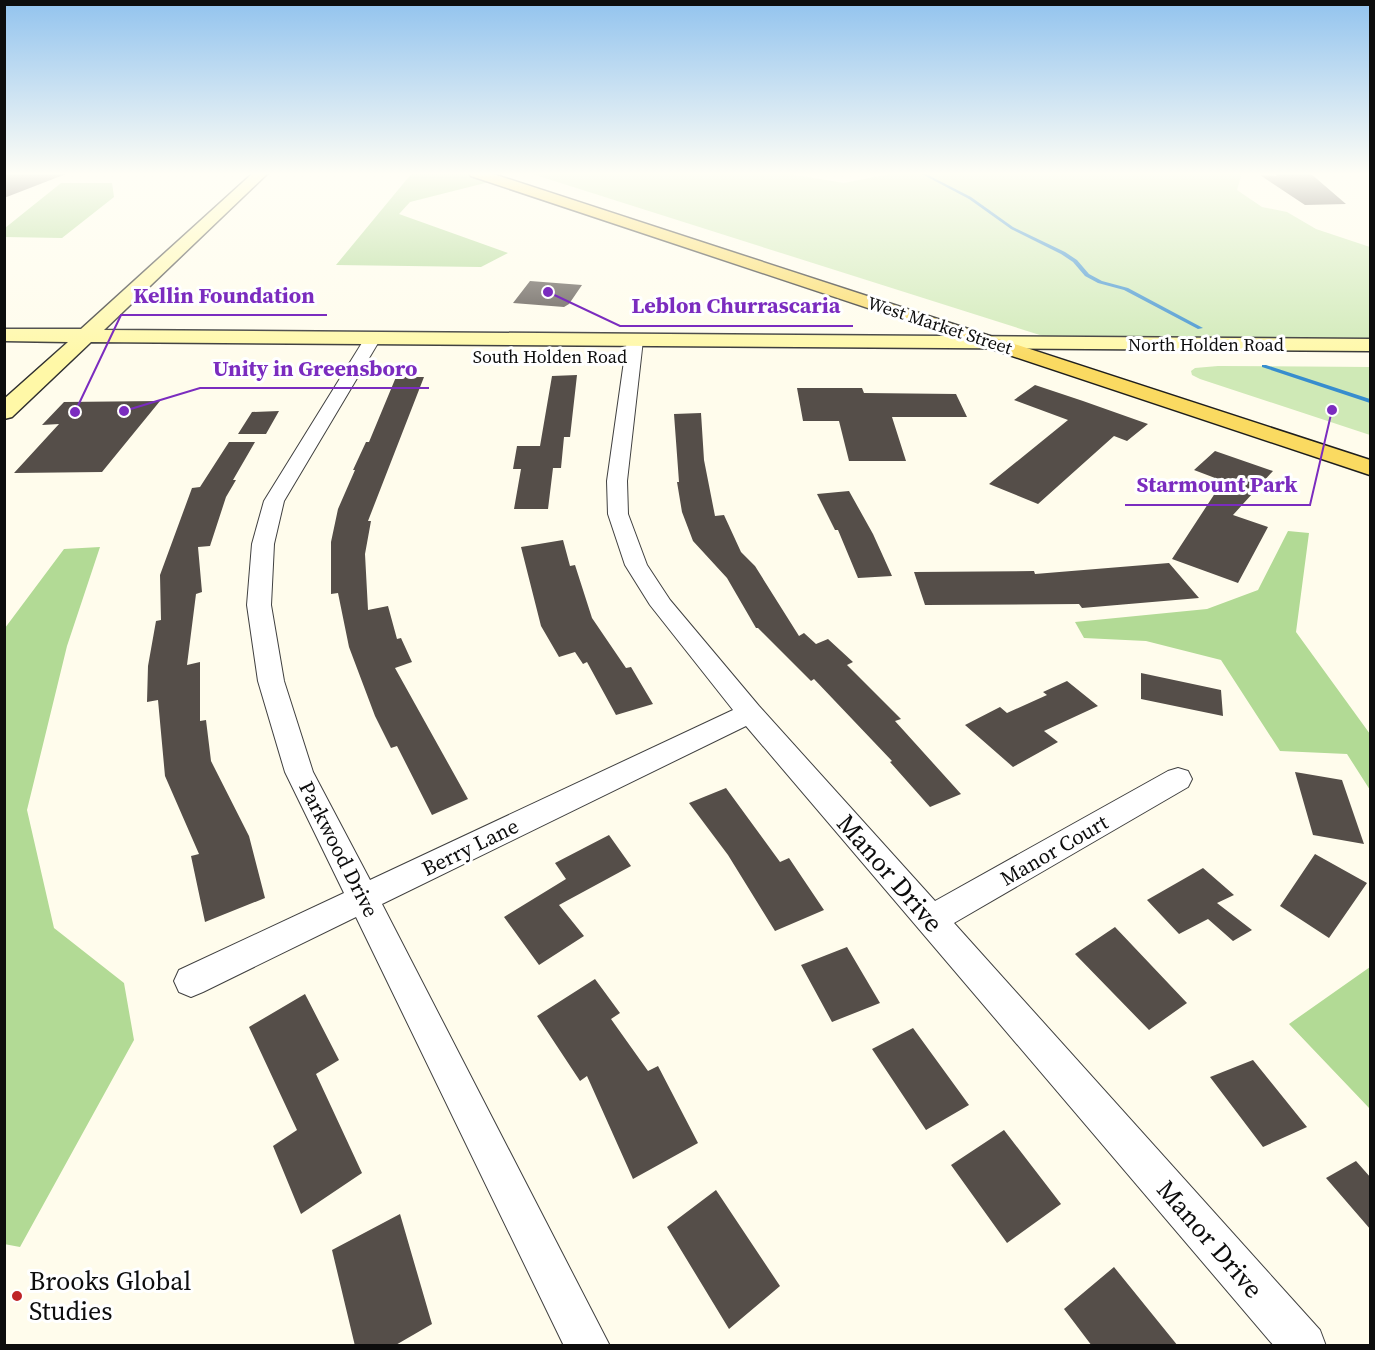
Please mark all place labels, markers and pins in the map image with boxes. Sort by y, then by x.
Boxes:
callout: Kellin Foundation [121,275,327,315]
callout: Leblon Churrascaria [620,286,853,326]
callout: Unity in Greensboro [200,348,429,388]
callout: Starmount Park [1125,465,1310,505]
place label: Brooks Global Studies [29,1263,191,1329]
marker: Brooks Global Studies [10,1289,24,1303]

